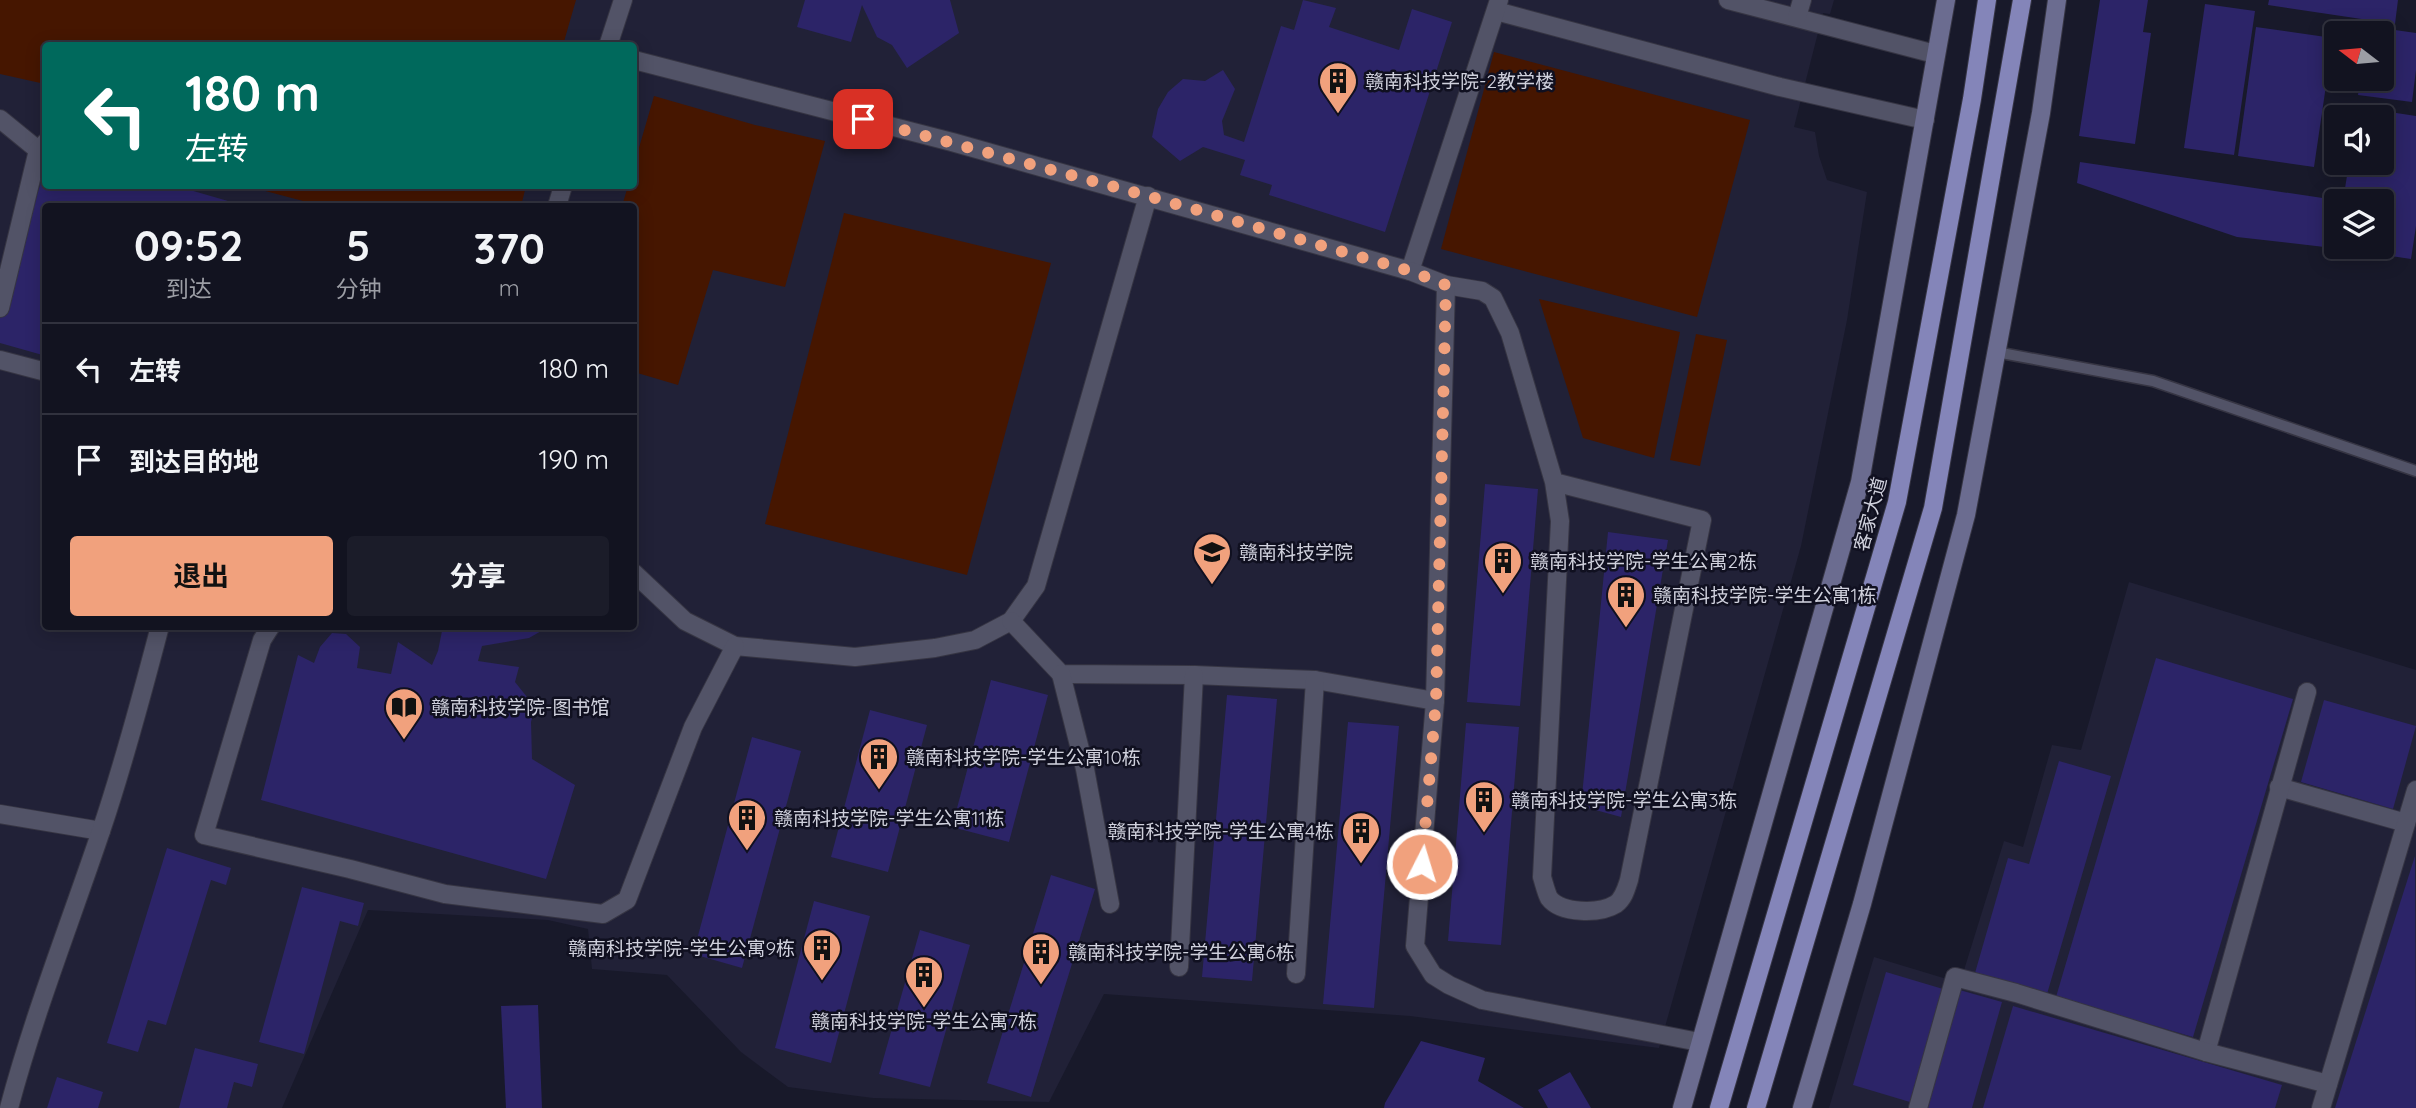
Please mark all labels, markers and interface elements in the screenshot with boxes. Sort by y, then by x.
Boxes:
north arrow [2324,21,2394,91]
map controls [2324,21,2394,259]
building icon: 赣南科技学院-2教学楼 [1317,60,1359,115]
text: 180 m [185,62,320,123]
place label: 赣南科技学院-2教学楼 [1365,69,1554,93]
icon: left [70,70,161,161]
pin [833,89,893,149]
icon: arrive [844,100,882,138]
button: sound [2324,105,2394,175]
text: 左转 [185,128,249,168]
button: layers [2324,189,2394,259]
text: 09:52 [134,219,243,272]
text: 5 [346,219,370,272]
text: 370 [473,222,545,275]
text: m [499,273,520,302]
text: 到达 [166,274,212,303]
text: 分钟 [335,274,381,303]
icon: left [70,350,108,388]
text: 180 m [539,352,609,385]
text: 左转 [129,354,181,387]
icon: arrive [70,441,108,479]
text: 190 m [539,443,609,476]
text: 到达目的地 [129,445,259,478]
street label: 客家大道 [1849,474,1891,554]
school or university icon: 赣南科技学院 [1191,531,1233,586]
button: 退出 [70,536,333,616]
button: 分享 [347,536,609,616]
place label: 赣南科技学院 [1239,540,1353,564]
building icon: 赣南科技学院-学生公寓2栋 [1482,540,1524,595]
place label: 赣南科技学院-学生公寓2栋 [1530,549,1757,573]
building icon: 赣南科技学院-学生公寓1栋 [1605,574,1647,629]
place label: 赣南科技学院-学生公寓1栋 [1653,583,1876,607]
library icon: 赣南科技学院-图书馆 [383,686,425,741]
place label: 赣南科技学院-图书馆 [431,695,609,719]
building icon: 赣南科技学院-学生公寓10栋 [858,736,900,791]
place label: 赣南科技学院-学生公寓10栋 [906,745,1141,769]
building icon: 赣南科技学院-学生公寓3栋 [1463,779,1505,834]
place label: 赣南科技学院-学生公寓3栋 [1511,788,1737,812]
building icon: 赣南科技学院-学生公寓11栋 [726,797,768,852]
place label: 赣南科技学院-学生公寓11栋 [774,806,1004,830]
building icon: 赣南科技学院-学生公寓4栋 [1340,810,1382,865]
place label: 赣南科技学院-学生公寓4栋 [1108,819,1334,843]
position arrow [1385,827,1459,901]
building icon: 赣南科技学院-学生公寓9栋 [801,927,843,982]
building icon: 赣南科技学院-学生公寓6栋 [1020,931,1062,986]
place label: 赣南科技学院-学生公寓9栋 [568,936,795,960]
place label: 赣南科技学院-学生公寓6栋 [1068,940,1295,964]
building icon: 赣南科技学院-学生公寓7栋 [903,954,945,1009]
place label: 赣南科技学院-学生公寓7栋 [811,1009,1037,1033]

